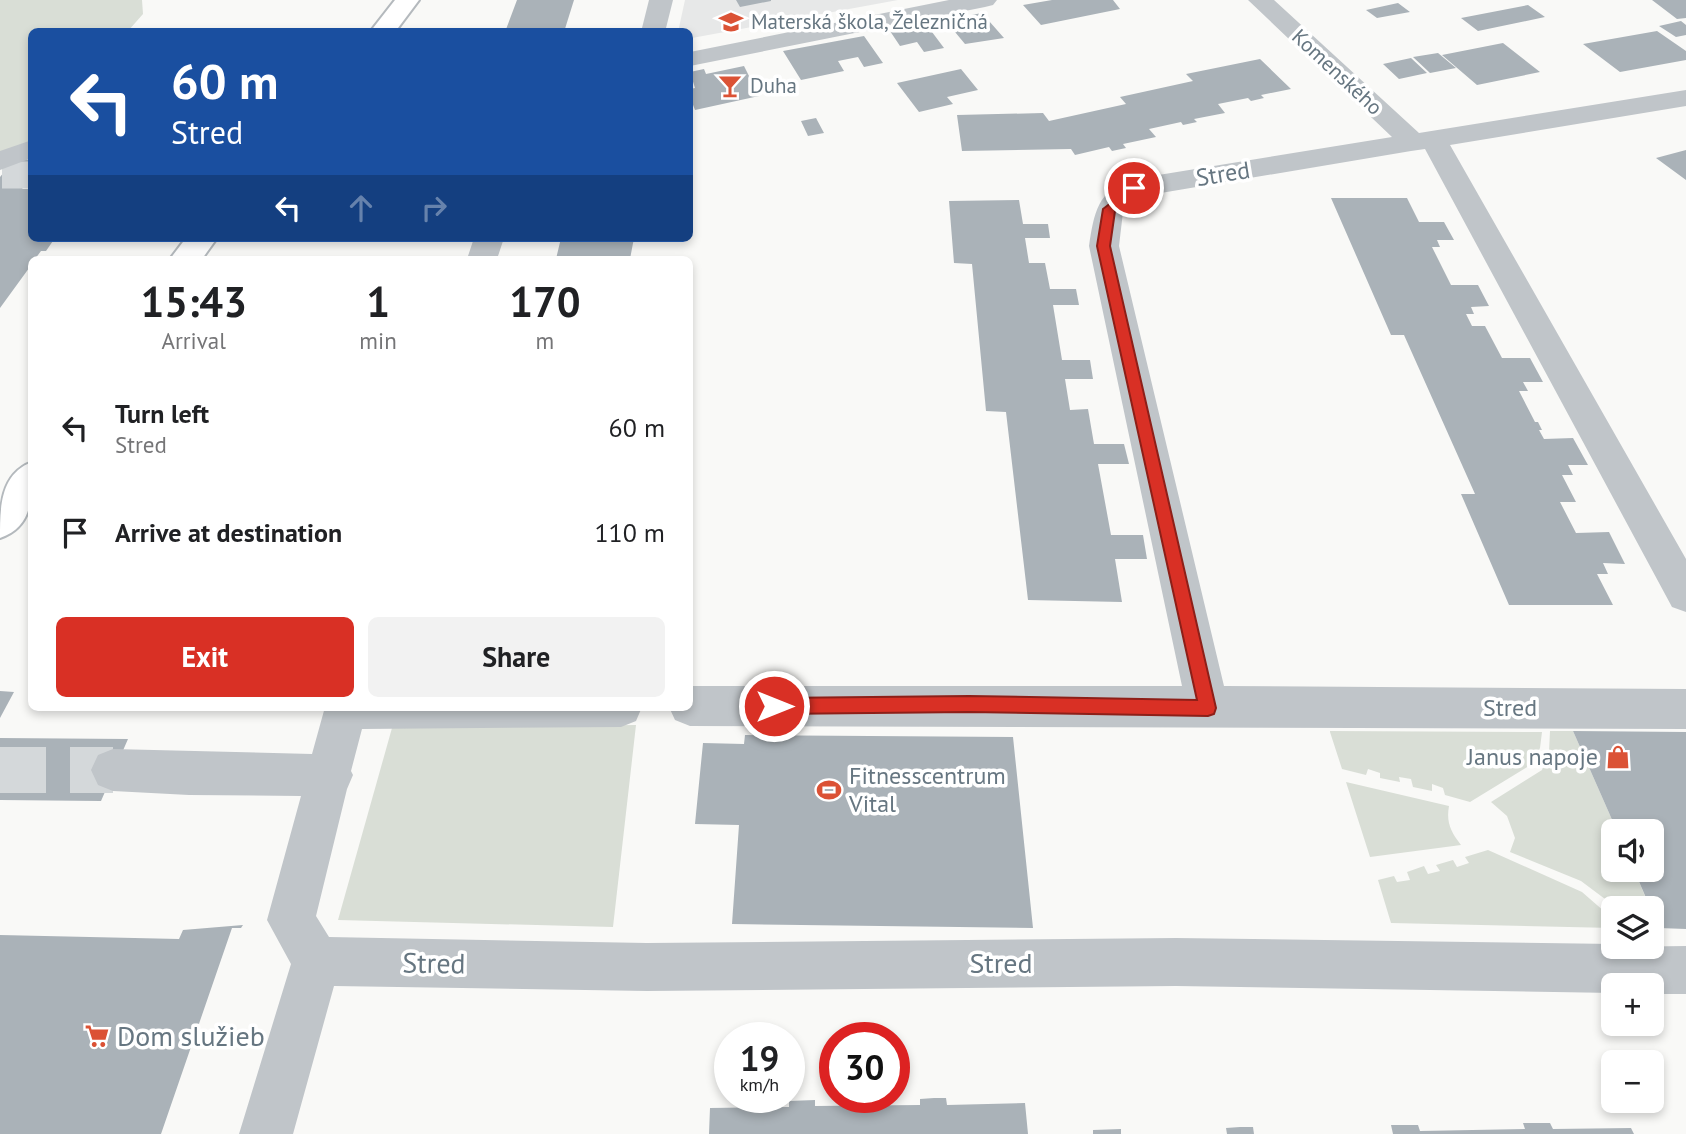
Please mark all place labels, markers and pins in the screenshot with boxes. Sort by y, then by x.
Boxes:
school or university icon: Materská škola, Železničná [717,8,745,36]
place label: Materská škola, Železničná [751,8,988,35]
bar icon: Duha [716,72,744,100]
place label: Duha [750,72,797,99]
pin [1104,158,1164,218]
place label: Janus napoje [1466,741,1598,772]
shop icon: Janus napoje [1604,743,1632,771]
place label: Fitnesscentrum Vital [848,760,1006,819]
sports icon: Fitnesscentrum Vital [815,776,843,804]
place label: Dom služieb [117,1017,265,1054]
supermarket icon: Dom služieb [83,1022,111,1050]

